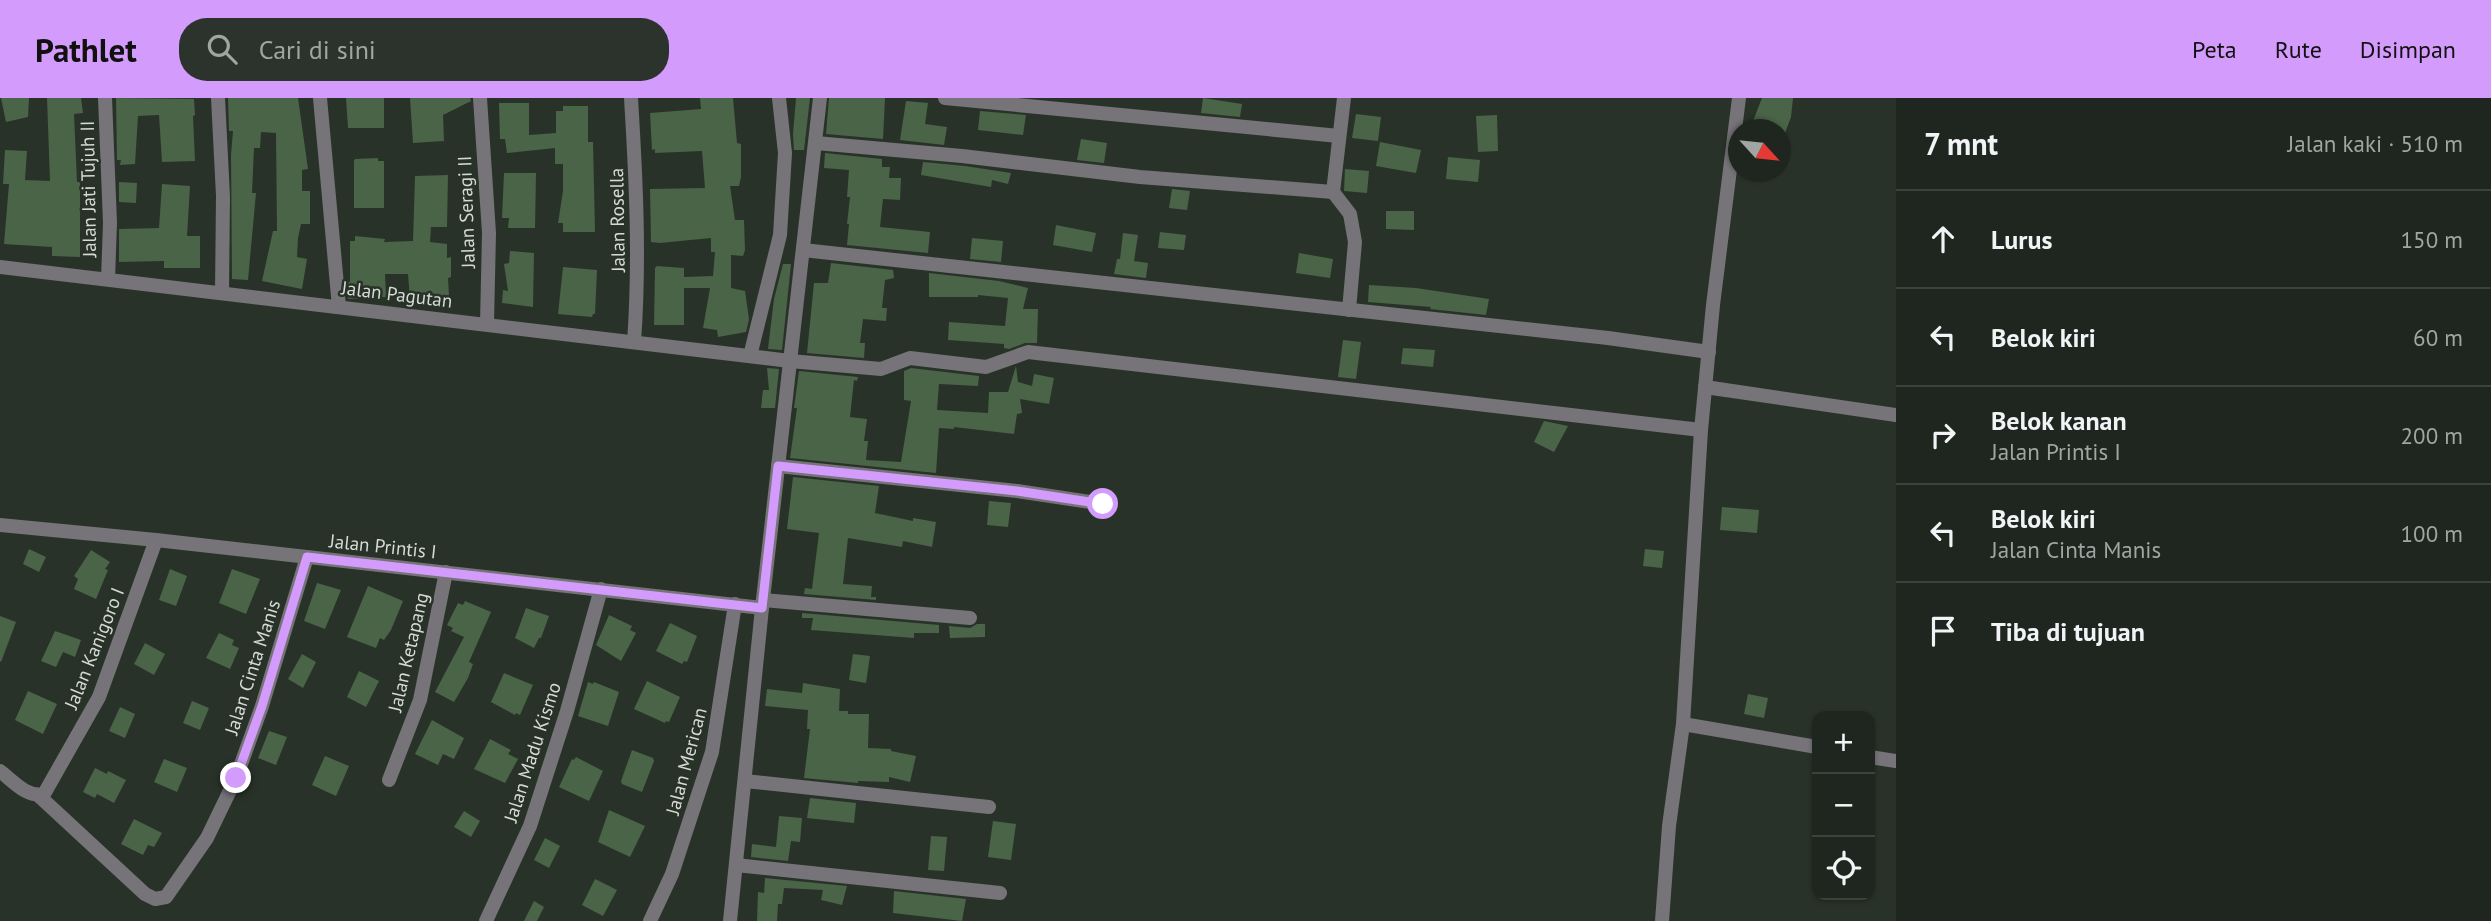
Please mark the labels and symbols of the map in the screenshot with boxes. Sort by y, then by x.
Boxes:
north arrow [1728,119,1791,182]
street label: Jalan Jati Tujuh II [75,120,101,259]
street label: Jalan Seragi II [452,155,480,270]
street label: Jalan Rosella [604,168,630,273]
street label: Jalan Pagutan [339,275,454,313]
route start [1087,488,1118,519]
street label: Jalan Printis I [327,528,438,564]
street label: Jalan Kanigoro I [58,584,129,713]
street label: Jalan Ketapang [382,590,433,715]
street label: Jalan Cinta Manis [219,596,285,739]
street label: Jalan Madu Kismo [498,679,566,826]
street label: Jalan Merican [660,705,712,818]
route end [220,762,251,793]

